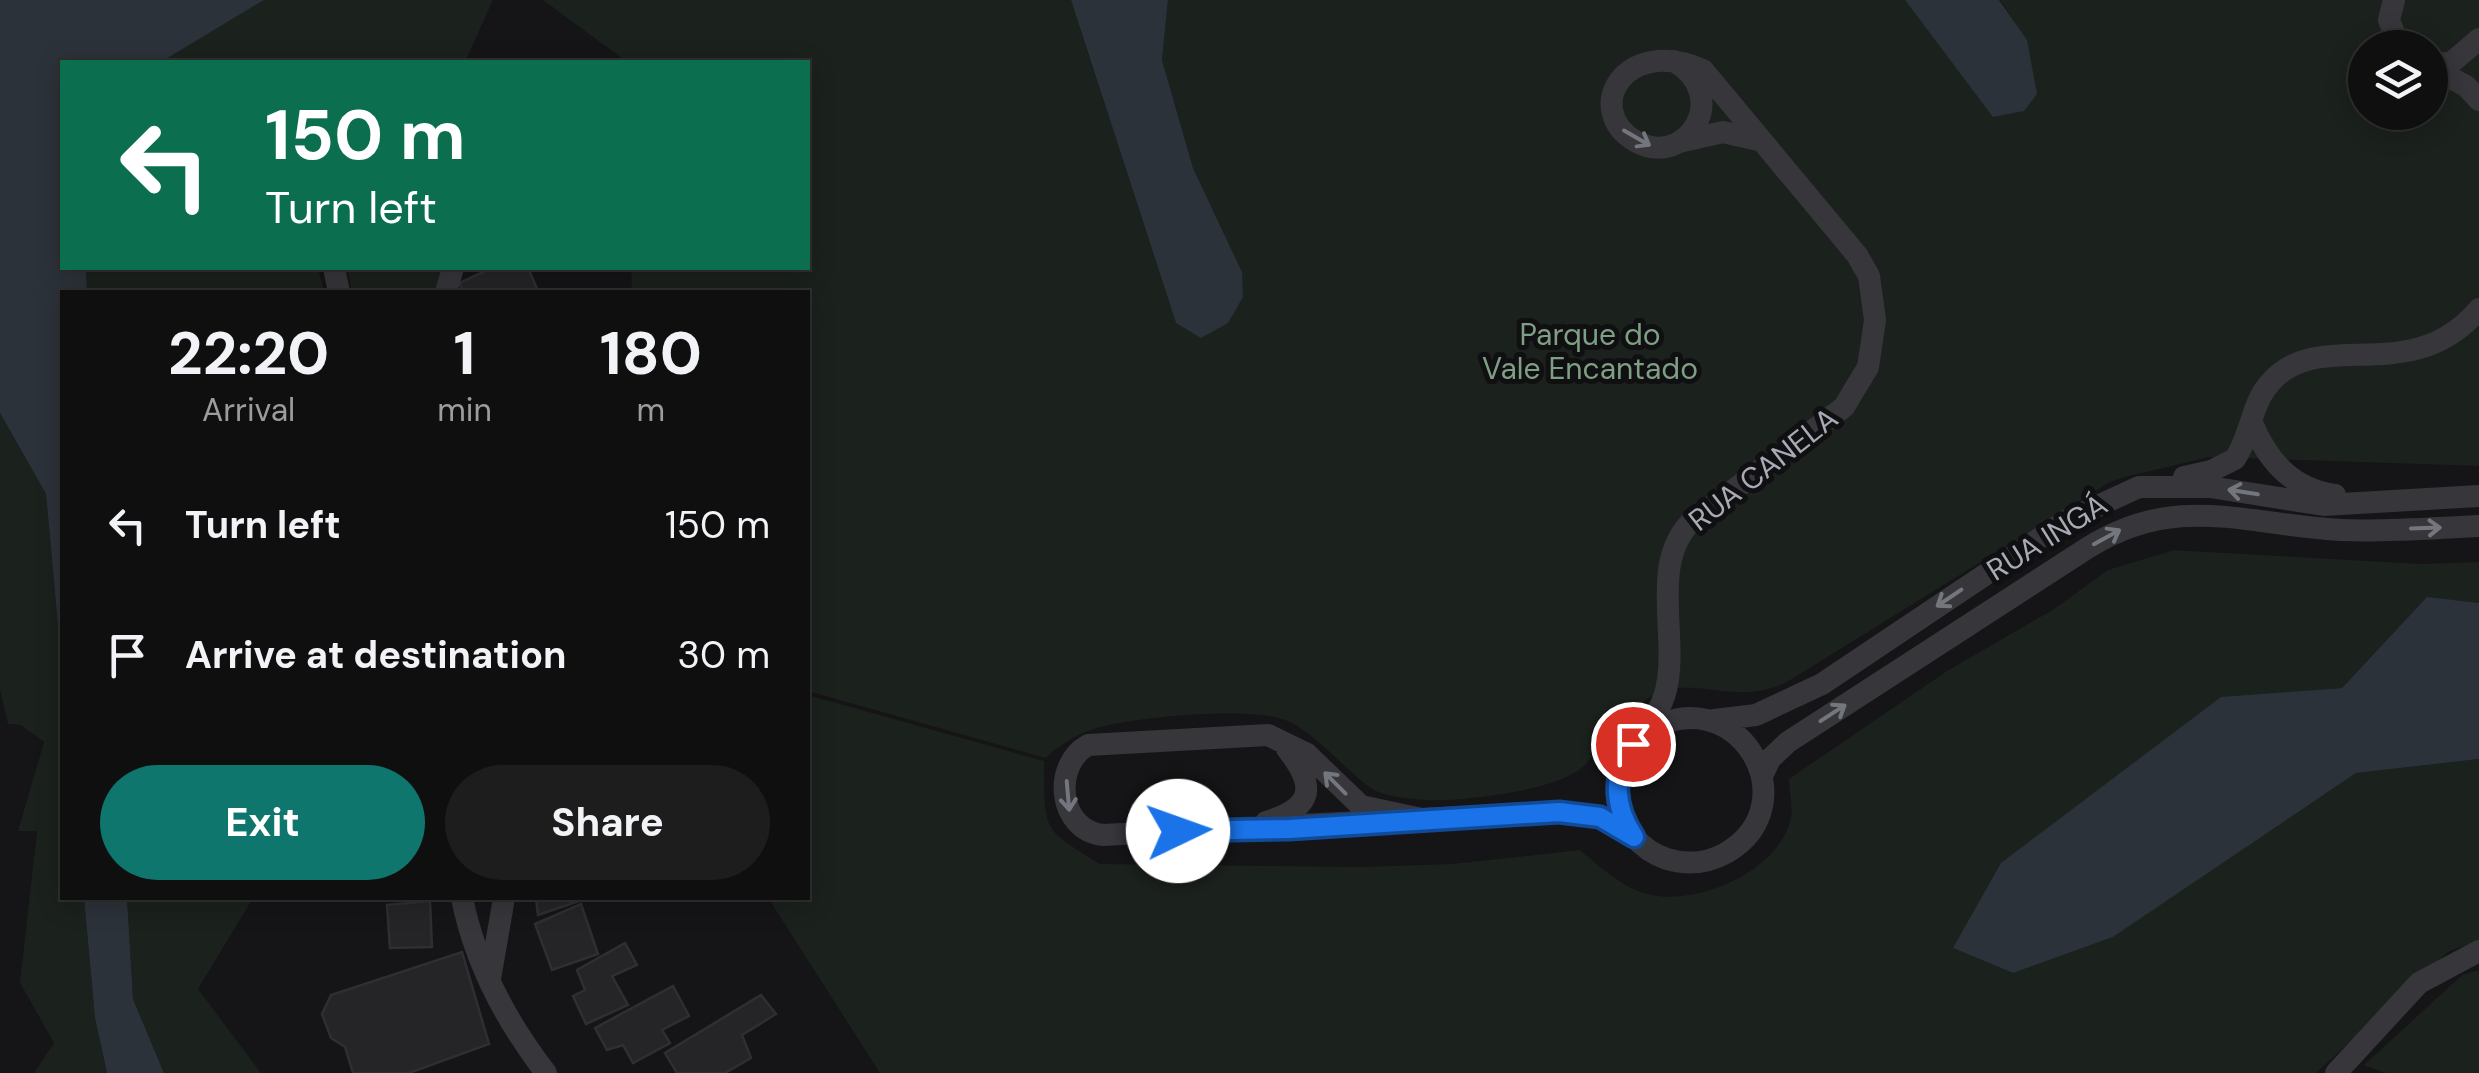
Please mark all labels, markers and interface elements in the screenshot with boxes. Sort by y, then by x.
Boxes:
map controls [2348,30,2448,130]
button: layers [2348,30,2448,130]
text: 150 m [265,90,466,181]
icon: left [100,100,230,230]
one-way arrow [1622,128,1651,148]
text: Turn left [265,178,437,237]
text: 22:20 [168,314,329,393]
text: 1 [454,314,475,393]
text: 180 [600,314,702,393]
park label: Parque do Vale Encantado [1482,315,1698,388]
text: Arrival [202,389,295,431]
text: min [437,389,492,431]
text: m [637,389,665,431]
street label: RUA CANELA [1681,399,1846,539]
one-way arrow [2227,483,2260,501]
street label: RUA INGÁ [1979,485,2115,589]
icon: left [100,498,155,553]
text: Turn left [185,500,341,550]
text: 150 m [665,500,770,550]
one-way arrow [2410,518,2442,537]
one-way arrow [2091,527,2121,547]
one-way arrow [1936,588,1964,609]
icon: arrive [100,628,155,683]
text: Arrive at destination [185,630,567,680]
text: 30 m [678,630,770,680]
pin [1591,702,1676,787]
one-way arrow [1819,702,1847,723]
icon: arrive [1606,717,1661,772]
button: Exit [100,765,425,880]
button: Share [445,765,770,880]
one-way arrow [1324,771,1348,795]
one-way arrow [1059,779,1078,811]
position arrow [1126,779,1230,883]

